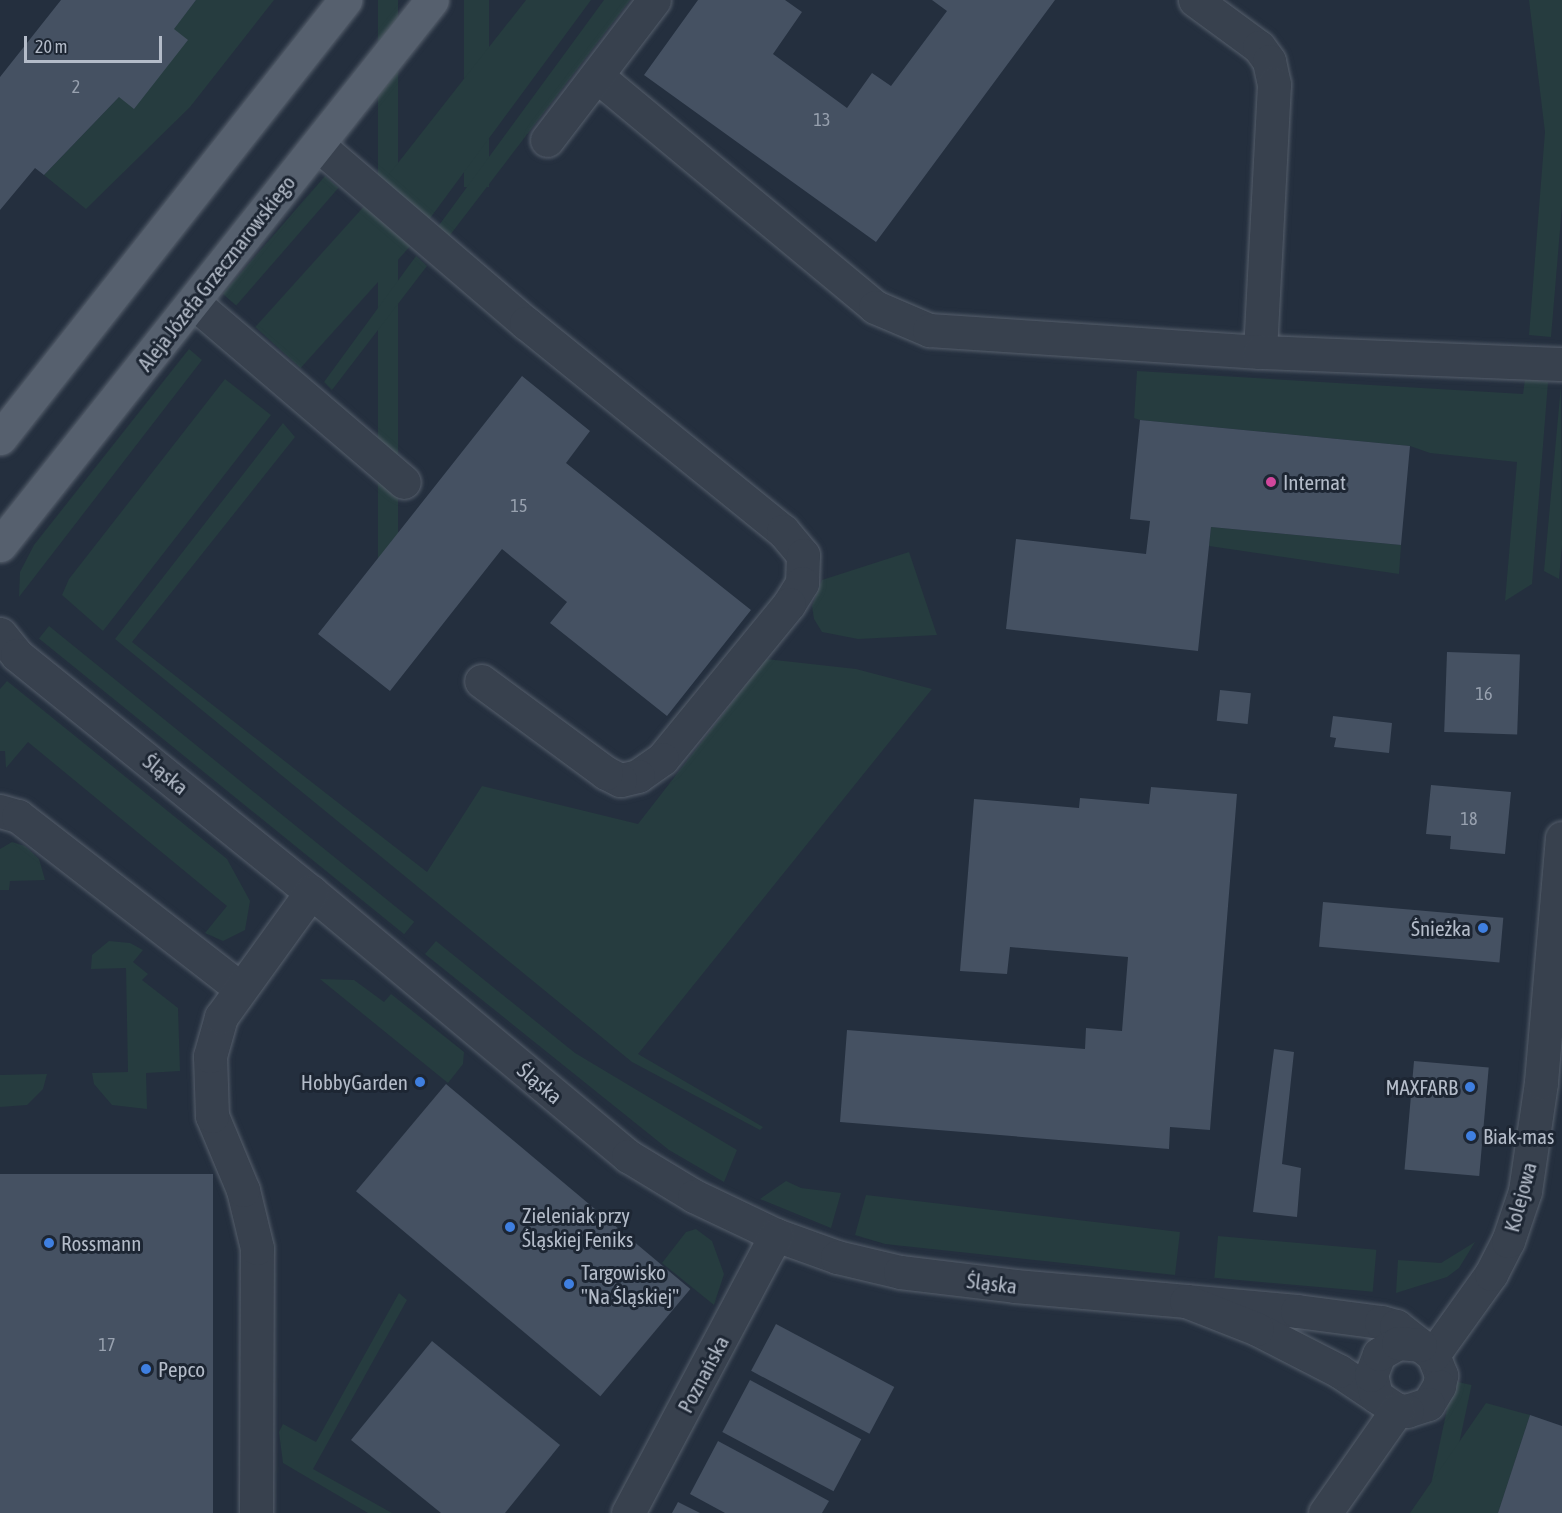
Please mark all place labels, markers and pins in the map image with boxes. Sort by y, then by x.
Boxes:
place label: Internat [1283,469,1346,495]
marker: Internat [1264,475,1278,489]
place label: Śnieżka [1411,915,1471,941]
marker: Śnieżka [1476,921,1490,935]
place label: HobbyGarden [301,1069,408,1095]
place label: MAXFARB [1385,1074,1458,1100]
marker: HobbyGarden [413,1075,427,1089]
marker: MAXFARB [1463,1080,1477,1094]
place label: Biak-mas [1483,1123,1554,1149]
marker: Biak-mas [1464,1129,1478,1143]
place label: Zieleniak przy Śląskiej Feniks [522,1202,633,1252]
marker: Zieleniak przy Śląskiej Feniks [503,1220,517,1234]
place label: Rossmann [61,1230,141,1256]
marker: Rossmann [42,1236,56,1250]
place label: Targowisko "Na Śląskiej" [581,1259,679,1309]
marker: Targowisko "Na Śląskiej" [562,1277,576,1291]
place label: Pepco [158,1356,205,1382]
marker: Pepco [139,1362,153,1376]

